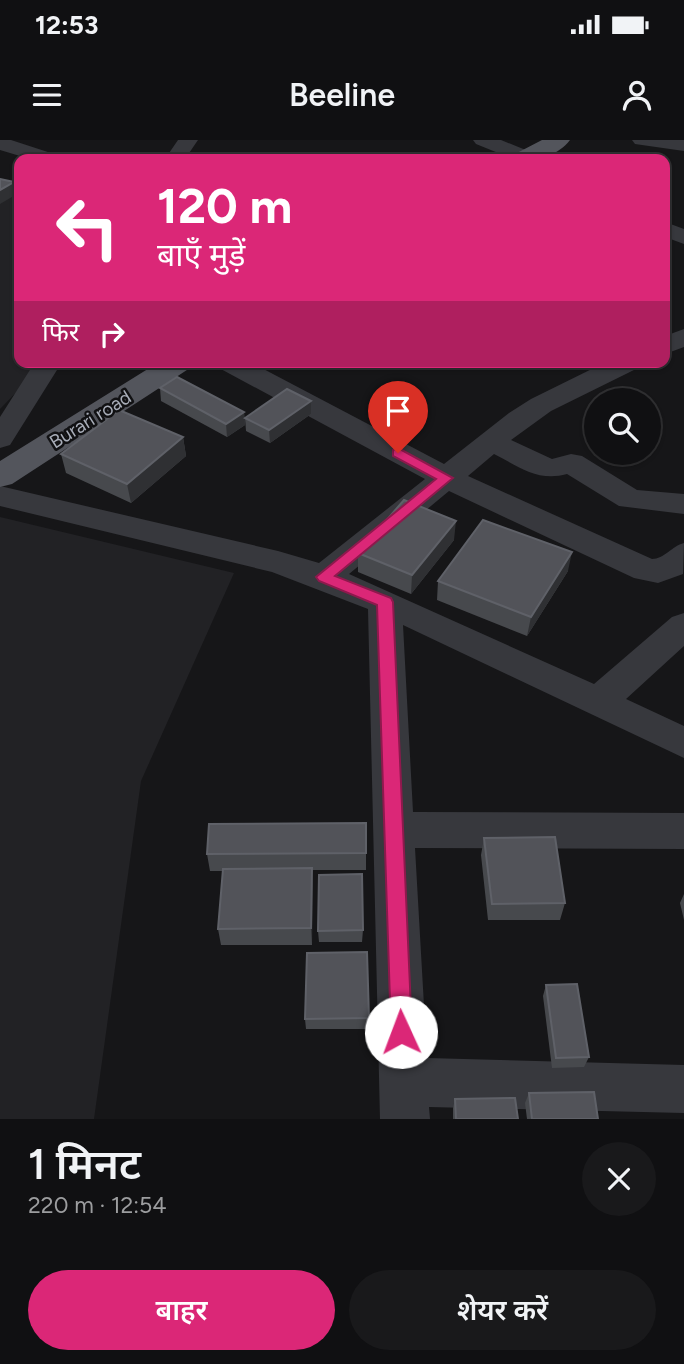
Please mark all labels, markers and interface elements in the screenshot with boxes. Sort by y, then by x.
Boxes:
text: 12:53 [35,9,98,41]
icon: menu [28,76,66,114]
text: Beeline [289,76,395,114]
icon: person [618,76,656,114]
text: 120 m [157,176,292,235]
icon: left [42,182,133,273]
text: बाएँ मुड़ें [157,236,245,274]
icon: right [93,315,131,353]
text: फिर [42,316,79,348]
pin [368,381,428,453]
street label: Burari road [45,385,135,454]
map controls [584,388,661,465]
button: search [584,388,661,465]
icon: arrive [379,392,417,430]
position arrow [364,995,438,1069]
text: 1 मिनट [28,1139,141,1190]
button: close [582,1142,656,1216]
text: 220 m · 12:54 [28,1191,167,1219]
button: बाहर [28,1270,335,1350]
button: शेयर करें [349,1270,656,1350]

